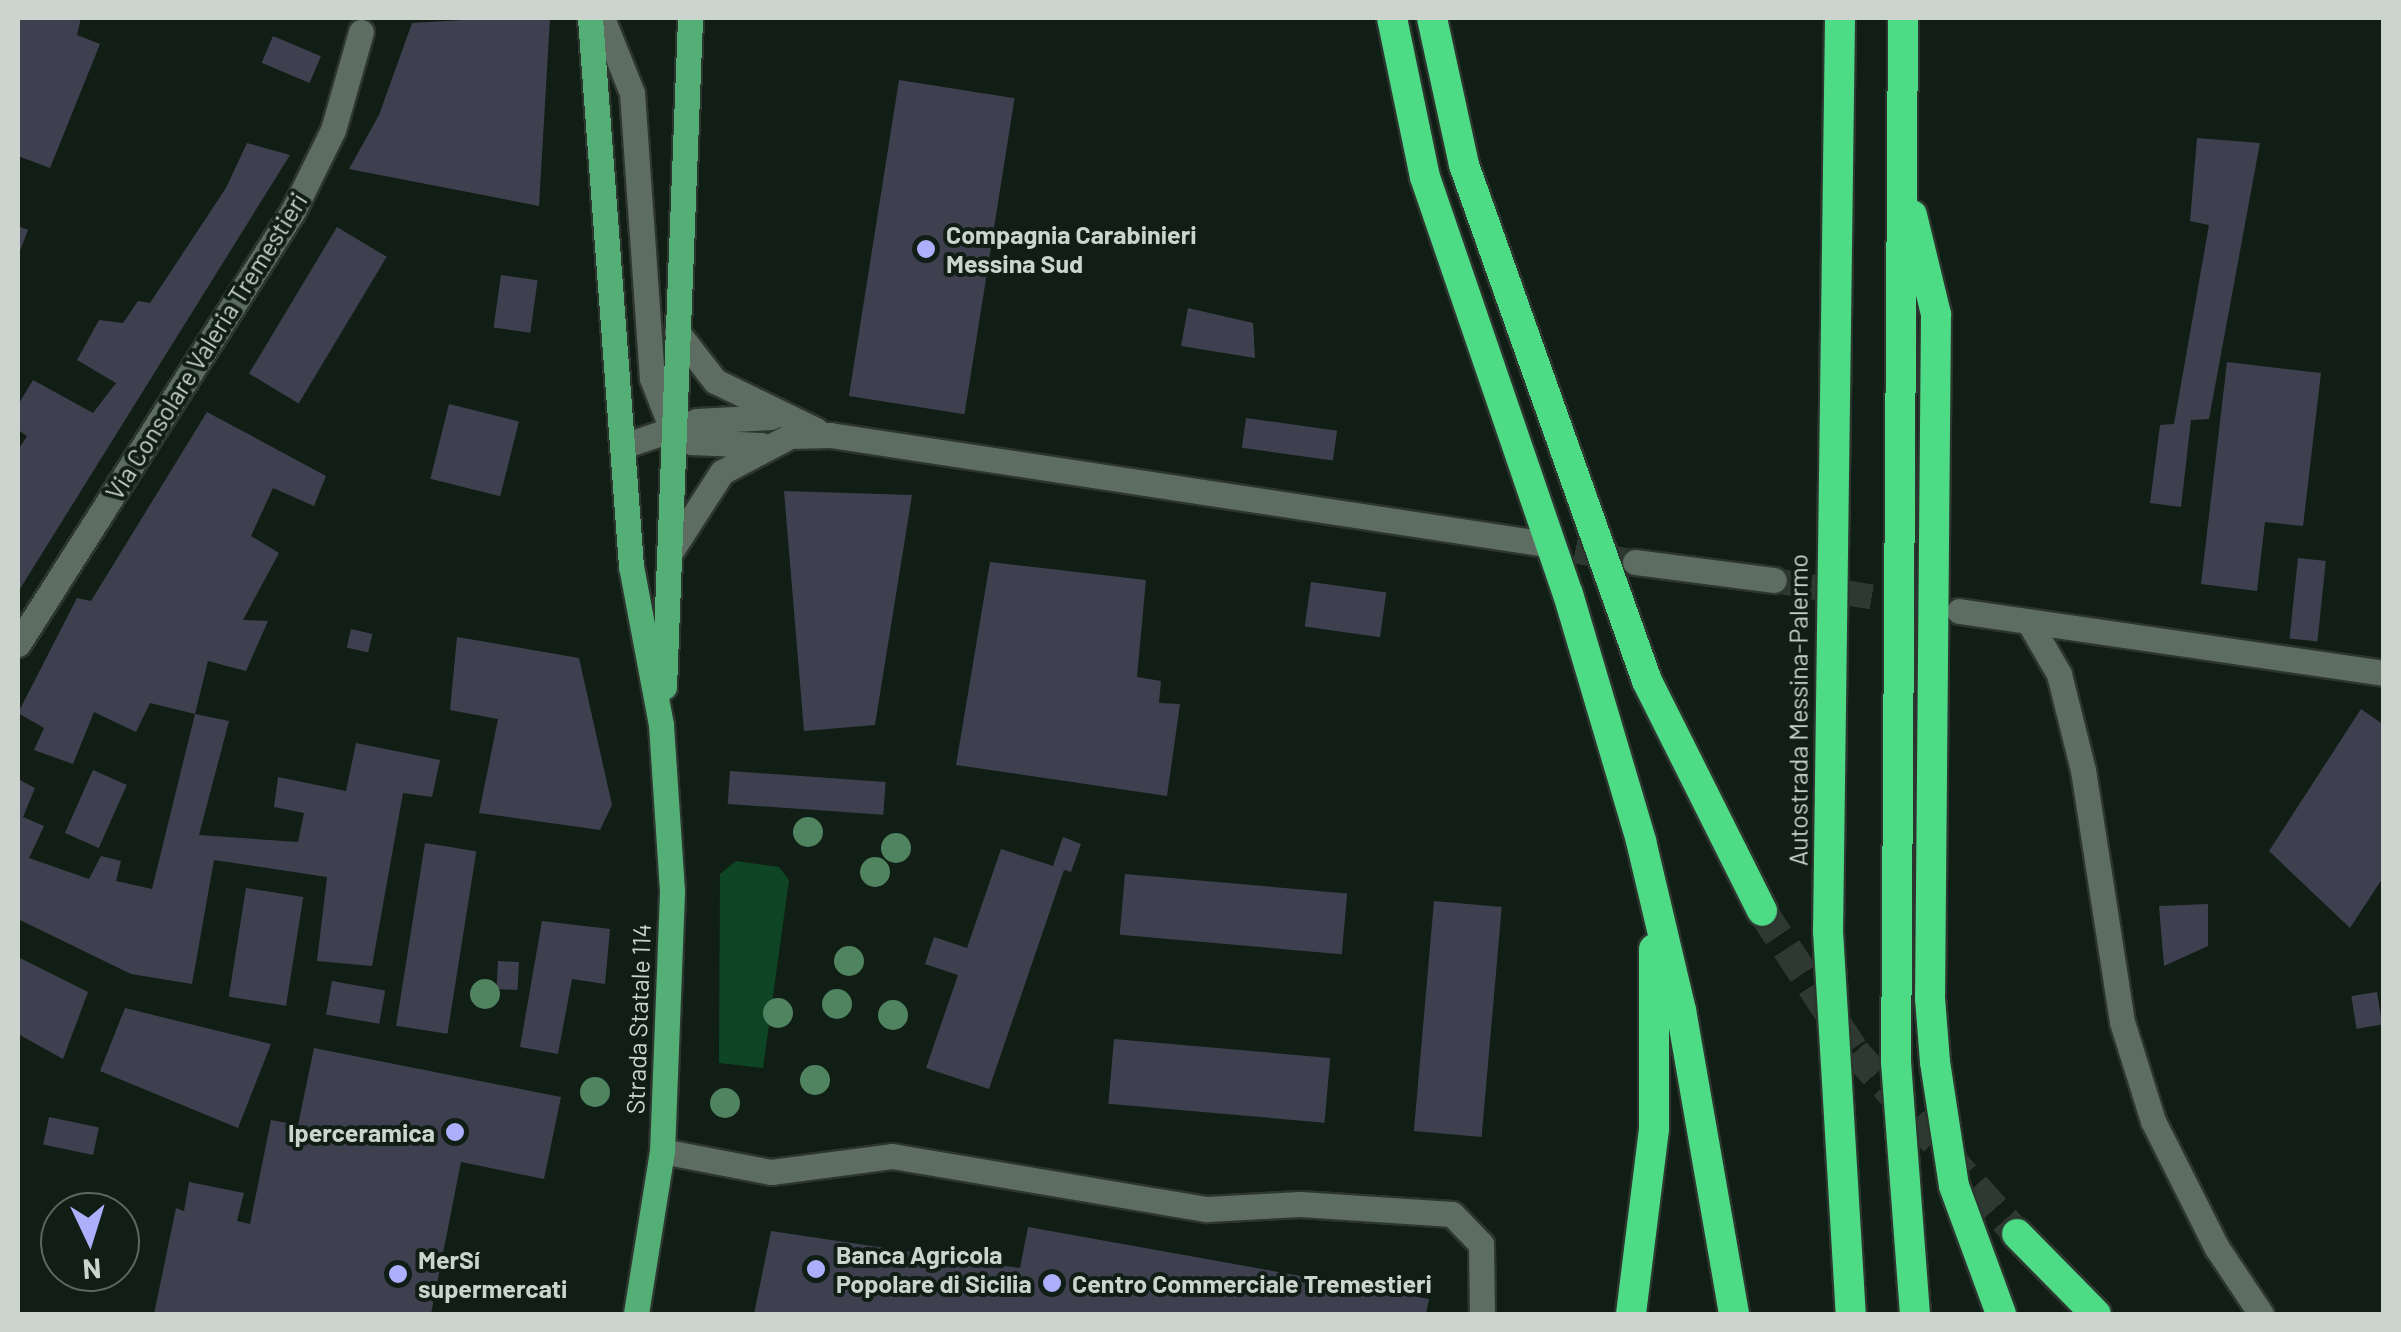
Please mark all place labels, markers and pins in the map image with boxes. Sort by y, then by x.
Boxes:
place label: Compagnia Carabinieri Messina Sud [946,220,1197,279]
marker: Compagnia Carabinieri Messina Sud [915,238,937,260]
place label: Iperceramica [288,1117,435,1147]
marker: Iperceramica [444,1121,466,1143]
place label: Banca Agricola Popolare di Sicilia [836,1240,1032,1299]
place label: MerSí supermercati [418,1245,567,1304]
marker: Banca Agricola Popolare di Sicilia [805,1258,827,1280]
marker: MerSí supermercati [387,1263,409,1285]
place label: Centro Commerciale Tremestieri [1072,1268,1432,1298]
marker: Centro Commerciale Tremestieri [1041,1272,1063,1294]

